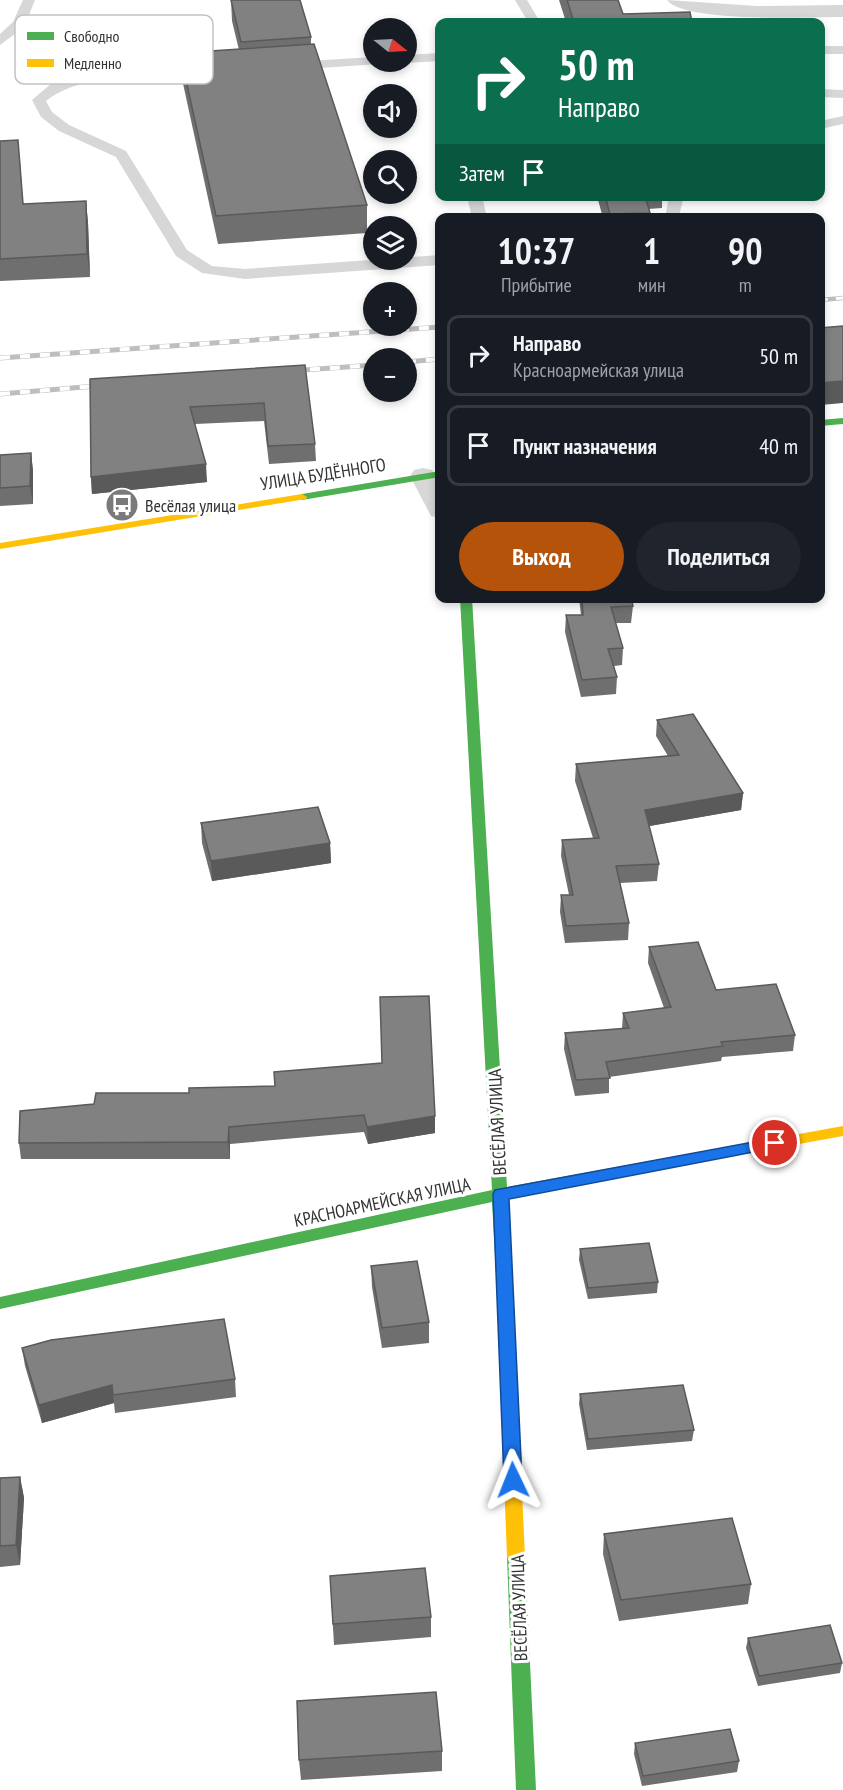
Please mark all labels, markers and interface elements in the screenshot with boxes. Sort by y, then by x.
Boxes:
legend [15,15,213,84]
north arrow [363,18,417,72]
map controls [363,18,417,402]
text: Свободно [64,26,119,46]
text: 50 m [558,37,635,92]
icon: right [459,42,537,120]
text: Медленно [64,53,122,73]
button: sound [363,84,417,138]
text: Направо [558,90,640,124]
button: search [363,150,417,204]
icon: arrive [517,156,550,189]
text: Затем [459,159,505,187]
button: layers [363,216,417,270]
text: 10:37 [497,227,575,274]
text: 1 [643,227,660,274]
text: 90 [728,227,763,274]
text: Прибытие [501,272,572,298]
text: мин [638,272,666,298]
text: m [739,272,752,298]
button: + [363,282,417,336]
text: Направо [513,329,581,357]
icon: right [462,339,495,372]
text: 50 m [759,342,798,370]
button: − [363,348,417,402]
text: Красноармейская улица [513,357,684,383]
icon: arrive [462,429,495,462]
text: Пункт назначения [513,432,657,460]
text: 40 m [759,432,798,460]
street label: УЛИЦА БУДЁННОГО [259,453,387,495]
bus stop icon: Весёлая улица [104,487,140,523]
place label: Весёлая улица [145,494,236,517]
button: Выход [459,522,624,591]
button: Поделиться [636,522,801,591]
street label: ВЕСЁЛАЯ УЛИЦА [483,1068,511,1176]
pin [749,1117,800,1168]
icon: arrive [758,1126,791,1159]
street label: КРАСНОАРМЕЙСКАЯ УЛИЦА [292,1172,473,1232]
position arrow [481,1448,545,1512]
street label: ВЕСЁЛАЯ УЛИЦА [506,1554,532,1662]

